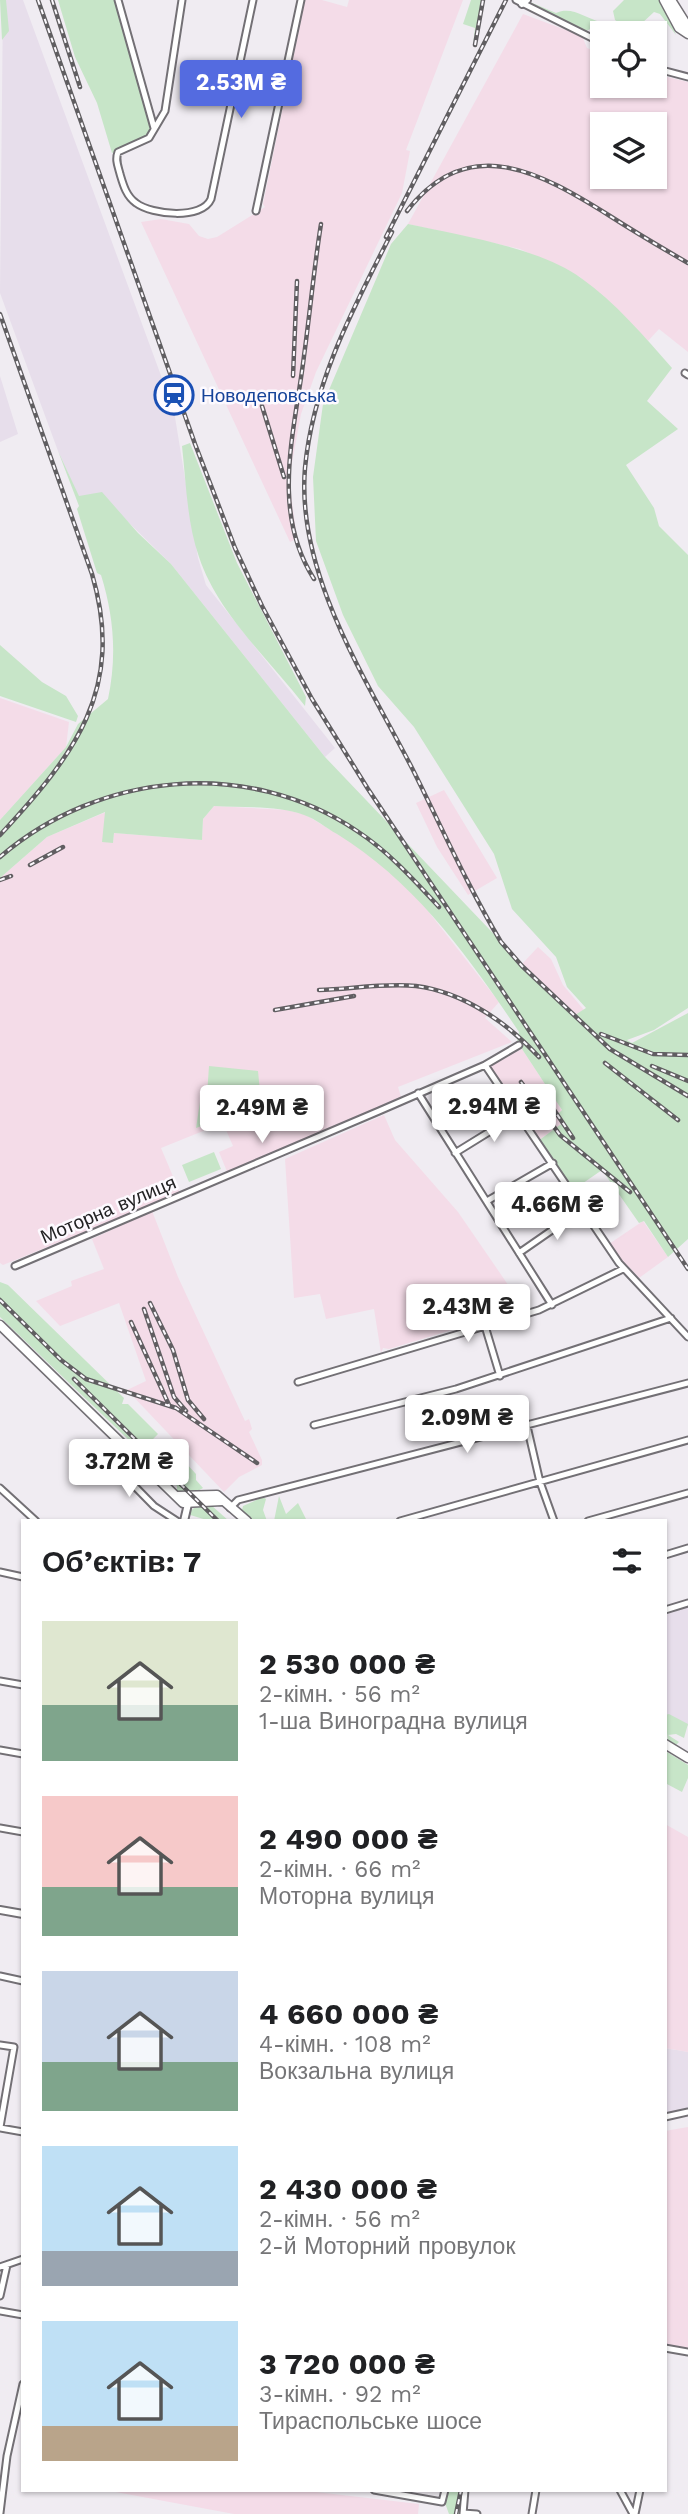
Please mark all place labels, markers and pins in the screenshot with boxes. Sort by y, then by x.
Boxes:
pin: 2.53M ₴ [176,60,306,120]
station icon: Новодеповська [153,374,195,416]
place label: Новодеповська [201,384,337,407]
pin: 2.94M ₴ [429,1084,559,1144]
pin: 2.49M ₴ [197,1086,327,1145]
pin: 4.66M ₴ [492,1182,622,1242]
pin: 2.43M ₴ [403,1284,533,1344]
pin: 2.09M ₴ [402,1396,532,1455]
pin: 3.72M ₴ [64,1440,194,1499]

